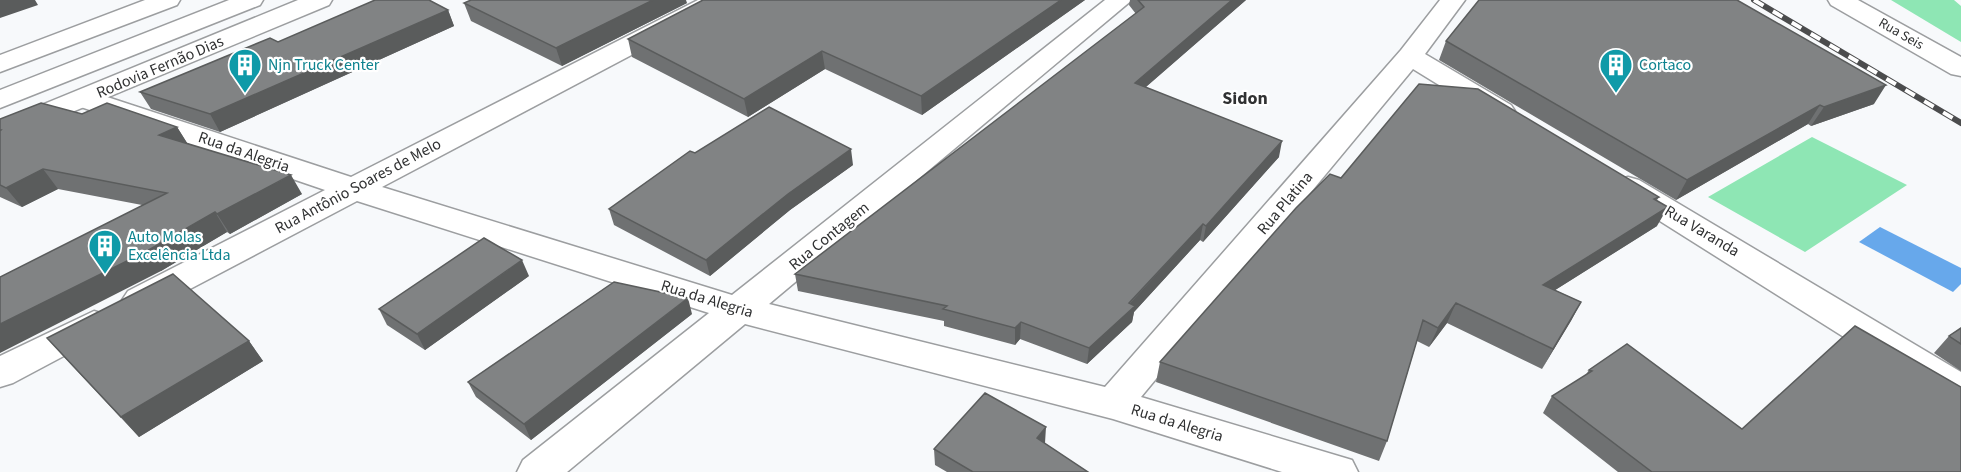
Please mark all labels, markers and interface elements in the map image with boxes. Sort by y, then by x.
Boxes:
street label: Rua Seis [1875,13,1927,55]
street label: Rodovia Fernão Dias [93,30,227,104]
building icon: Njn Truck Center [227,47,263,94]
building icon: Cortaco [1598,47,1634,94]
place label: Njn Truck Center [268,54,380,76]
place label: Cortaco [1639,54,1691,76]
district label: Sidon [1222,86,1268,111]
street label: Rua da Alegria [195,126,293,178]
street label: Rua Antônio Soares de Melo [271,133,445,239]
street label: Rua Platina [1252,167,1318,239]
street label: Rua Contagem [784,197,874,275]
street label: Rua Varanda [1660,200,1744,262]
place label: Auto Molas Excelência Ltda [128,226,231,266]
building icon: Auto Molas Excelência Ltda [87,228,123,275]
street label: Rua da Alegria [658,275,756,323]
street label: Rua da Alegria [1128,399,1226,447]

